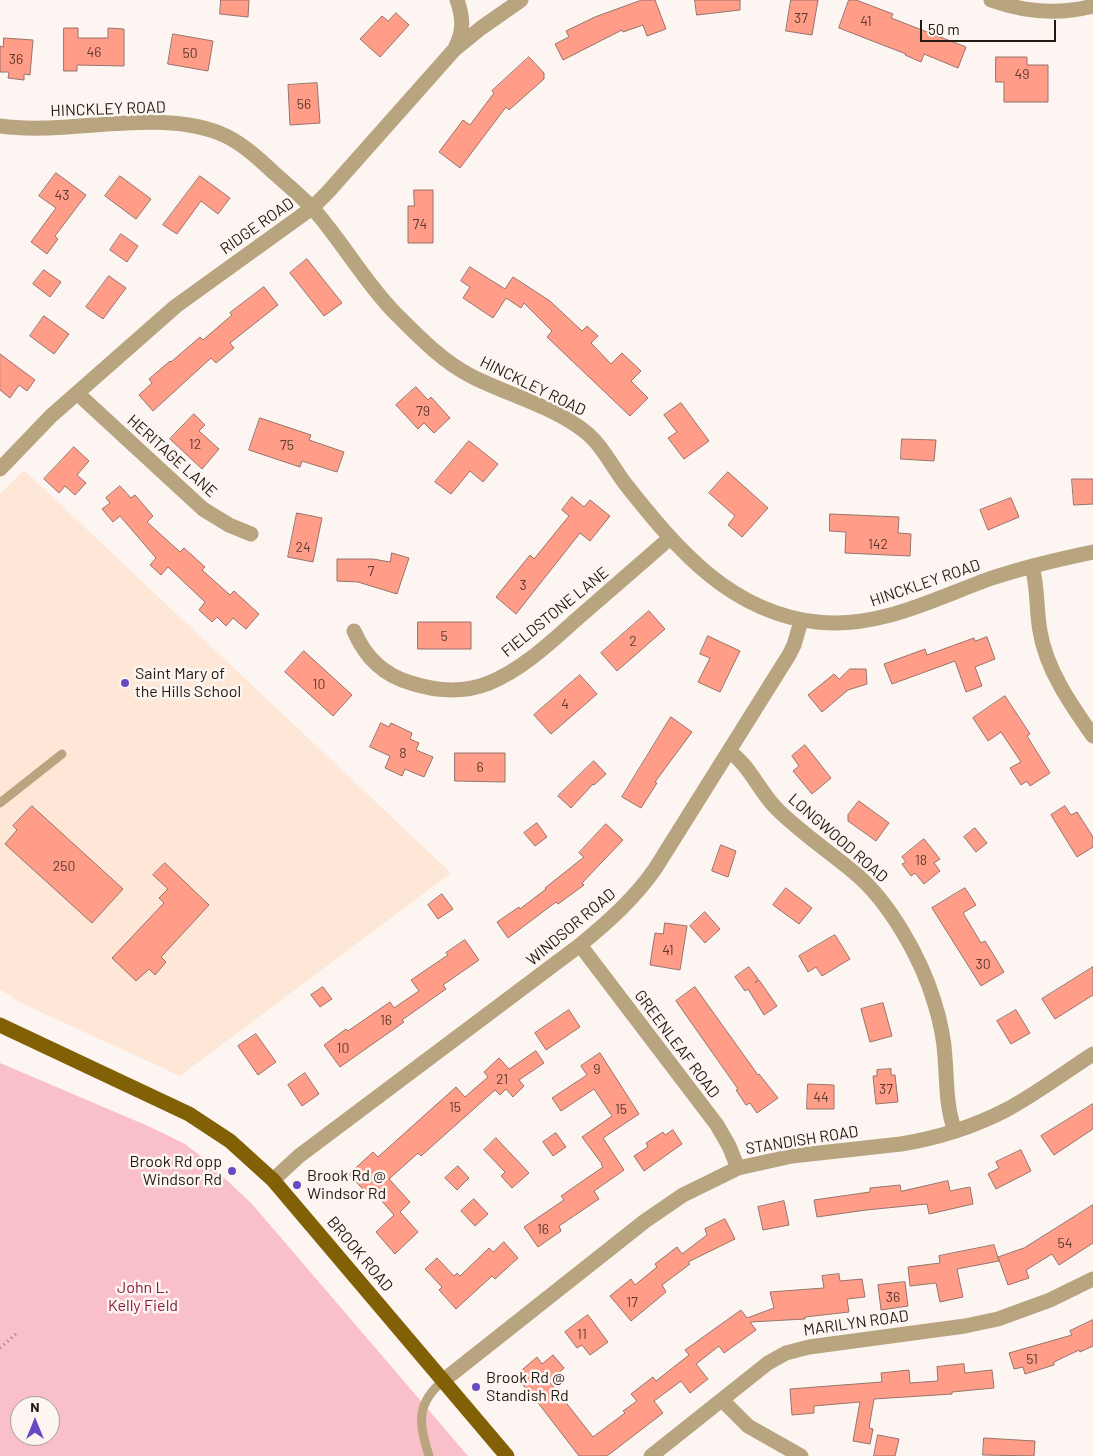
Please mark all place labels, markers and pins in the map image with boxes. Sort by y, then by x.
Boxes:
place label: Saint Mary of the Hills School [135,664,241,702]
marker: Saint Mary of the Hills School [119,677,131,689]
place label: Brook Rd opp Windsor Rd [130,1152,222,1190]
marker: Brook Rd opp Windsor Rd [226,1165,238,1177]
place label: Brook Rd @ Windsor Rd [307,1166,386,1204]
marker: Brook Rd @ Windsor Rd [291,1179,303,1191]
place label: Brook Rd @ Standish Rd [486,1368,569,1406]
marker: Brook Rd @ Standish Rd [470,1381,482,1393]

